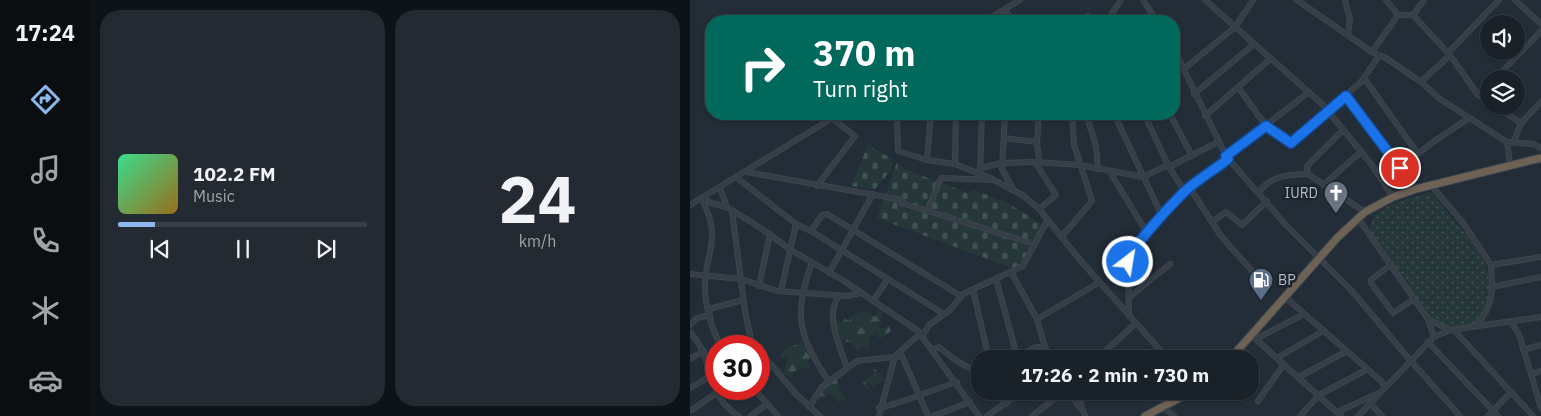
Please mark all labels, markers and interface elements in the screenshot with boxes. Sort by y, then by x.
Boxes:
map controls [1480,15,1525,115]
button: sound [1480,15,1525,60]
text: 17:24 [15,18,75,47]
text: 370 m [813,30,916,76]
icon: right [730,35,795,100]
button: layers [1480,70,1525,115]
text: Turn right [813,74,908,103]
icon: directions [28,82,63,117]
pin [1379,147,1421,189]
icon: music [28,152,63,187]
icon: arrive [1386,154,1414,182]
text: 24 [498,156,577,241]
text: 102.2 FM [193,162,276,186]
church icon: IURD [1323,180,1349,214]
place label: IURD [1285,184,1318,202]
text: Music [193,186,235,206]
icon: phone [28,223,63,258]
text: km/h [519,231,556,251]
icon: previous [146,235,174,263]
icon: pause [229,235,257,263]
icon: next [312,235,340,263]
position arrow [1101,235,1153,287]
fuel station icon: BP [1248,267,1274,301]
place label: BP [1278,271,1296,289]
icon: climate [28,293,63,328]
speed limit sign: 30 [705,335,770,400]
icon: car [28,363,63,398]
text: 17:26 · 2 min · 730 m [1021,363,1209,387]

